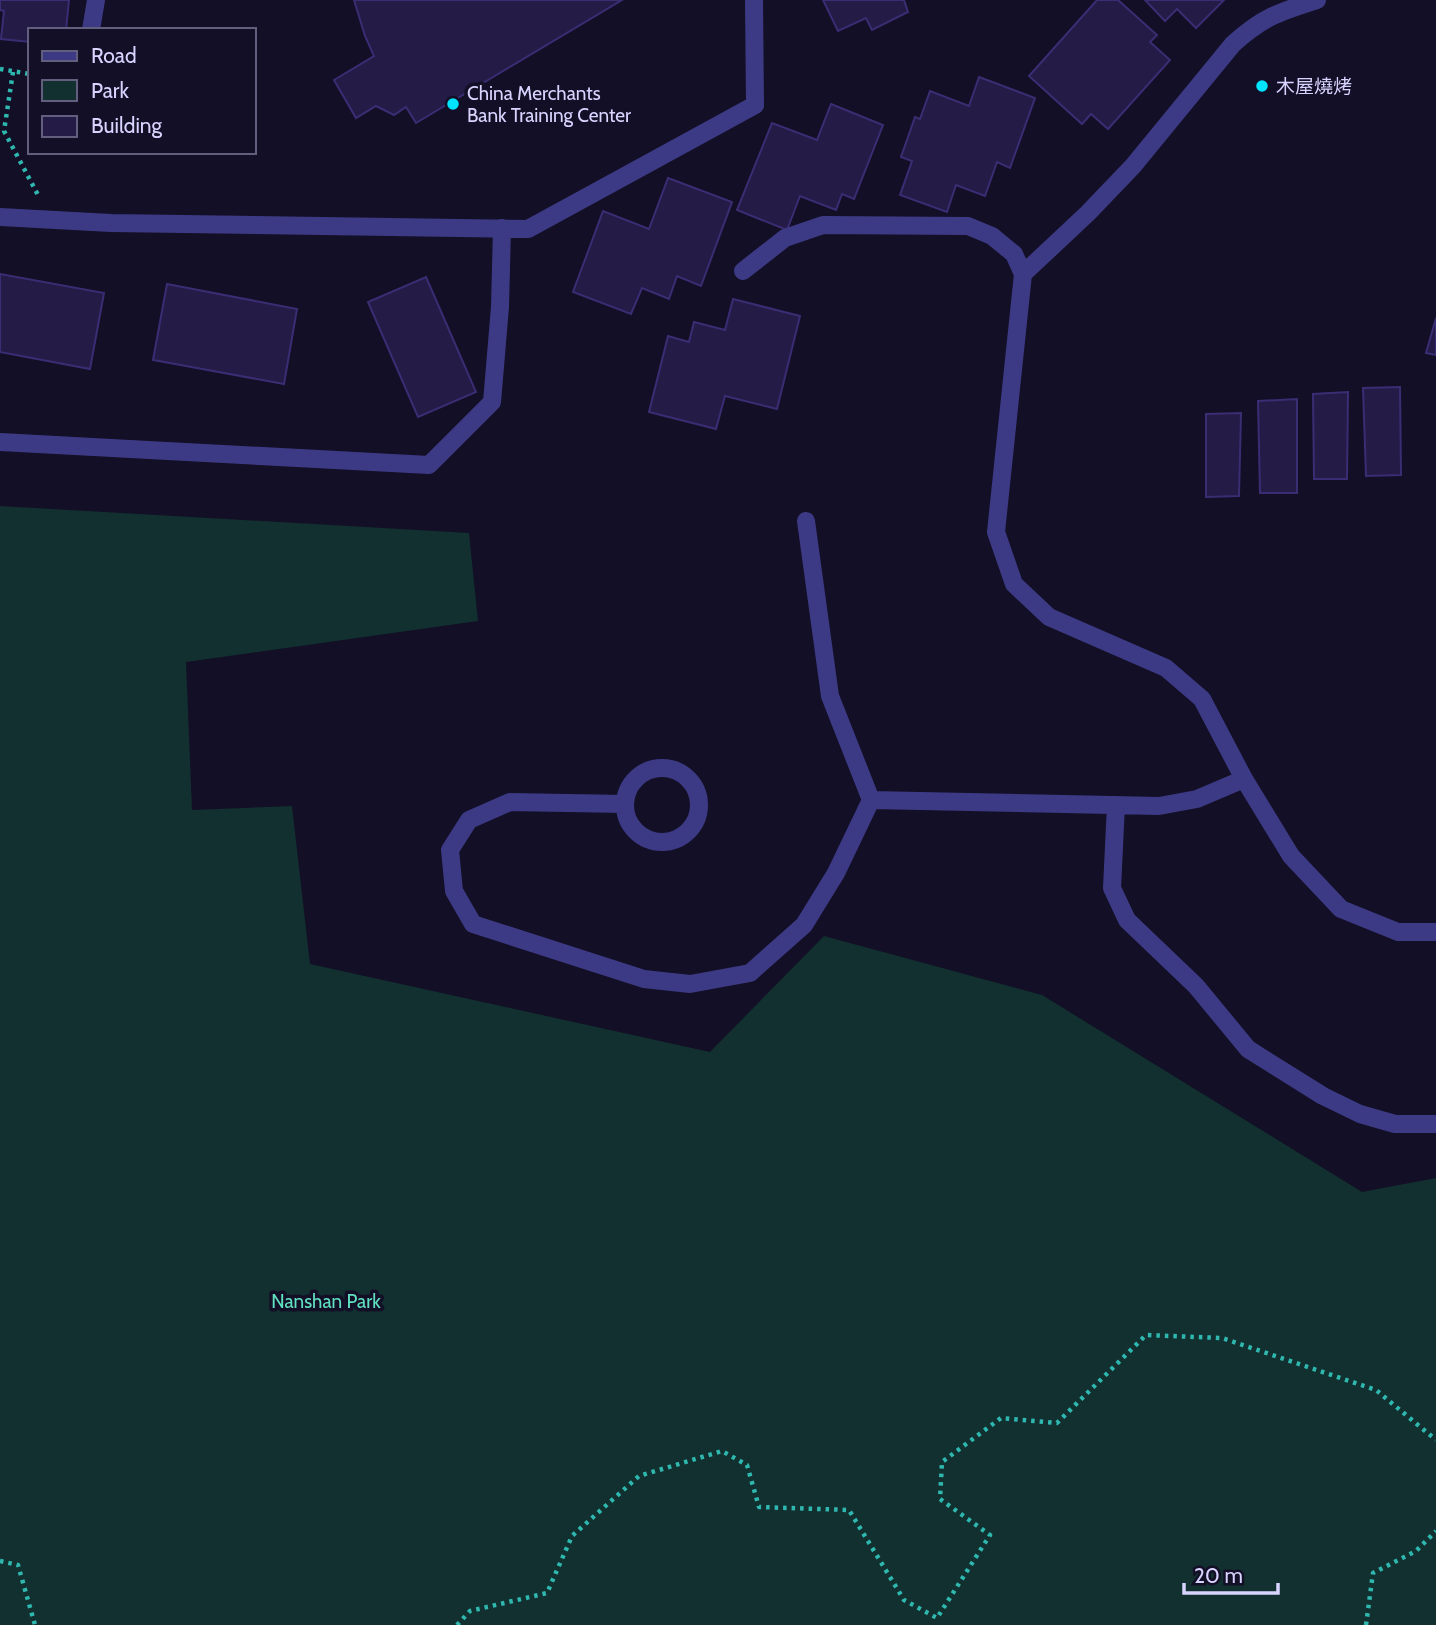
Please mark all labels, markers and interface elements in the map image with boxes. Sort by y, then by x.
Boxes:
legend [28,28,256,154]
text: Road [91,43,137,68]
place label: 木屋燒烤 [1276,75,1352,98]
text: Park [91,78,129,103]
marker: 木屋燒烤 [1254,78,1270,94]
place label: China Merchants Bank Training Center [467,82,631,127]
marker: China Merchants Bank Training Center [445,96,461,112]
text: Building [91,113,163,138]
park label: Nanshan Park [271,1290,381,1313]
scale bar [1184,1552,1278,1596]
text: 20 m [1194,1563,1243,1588]

